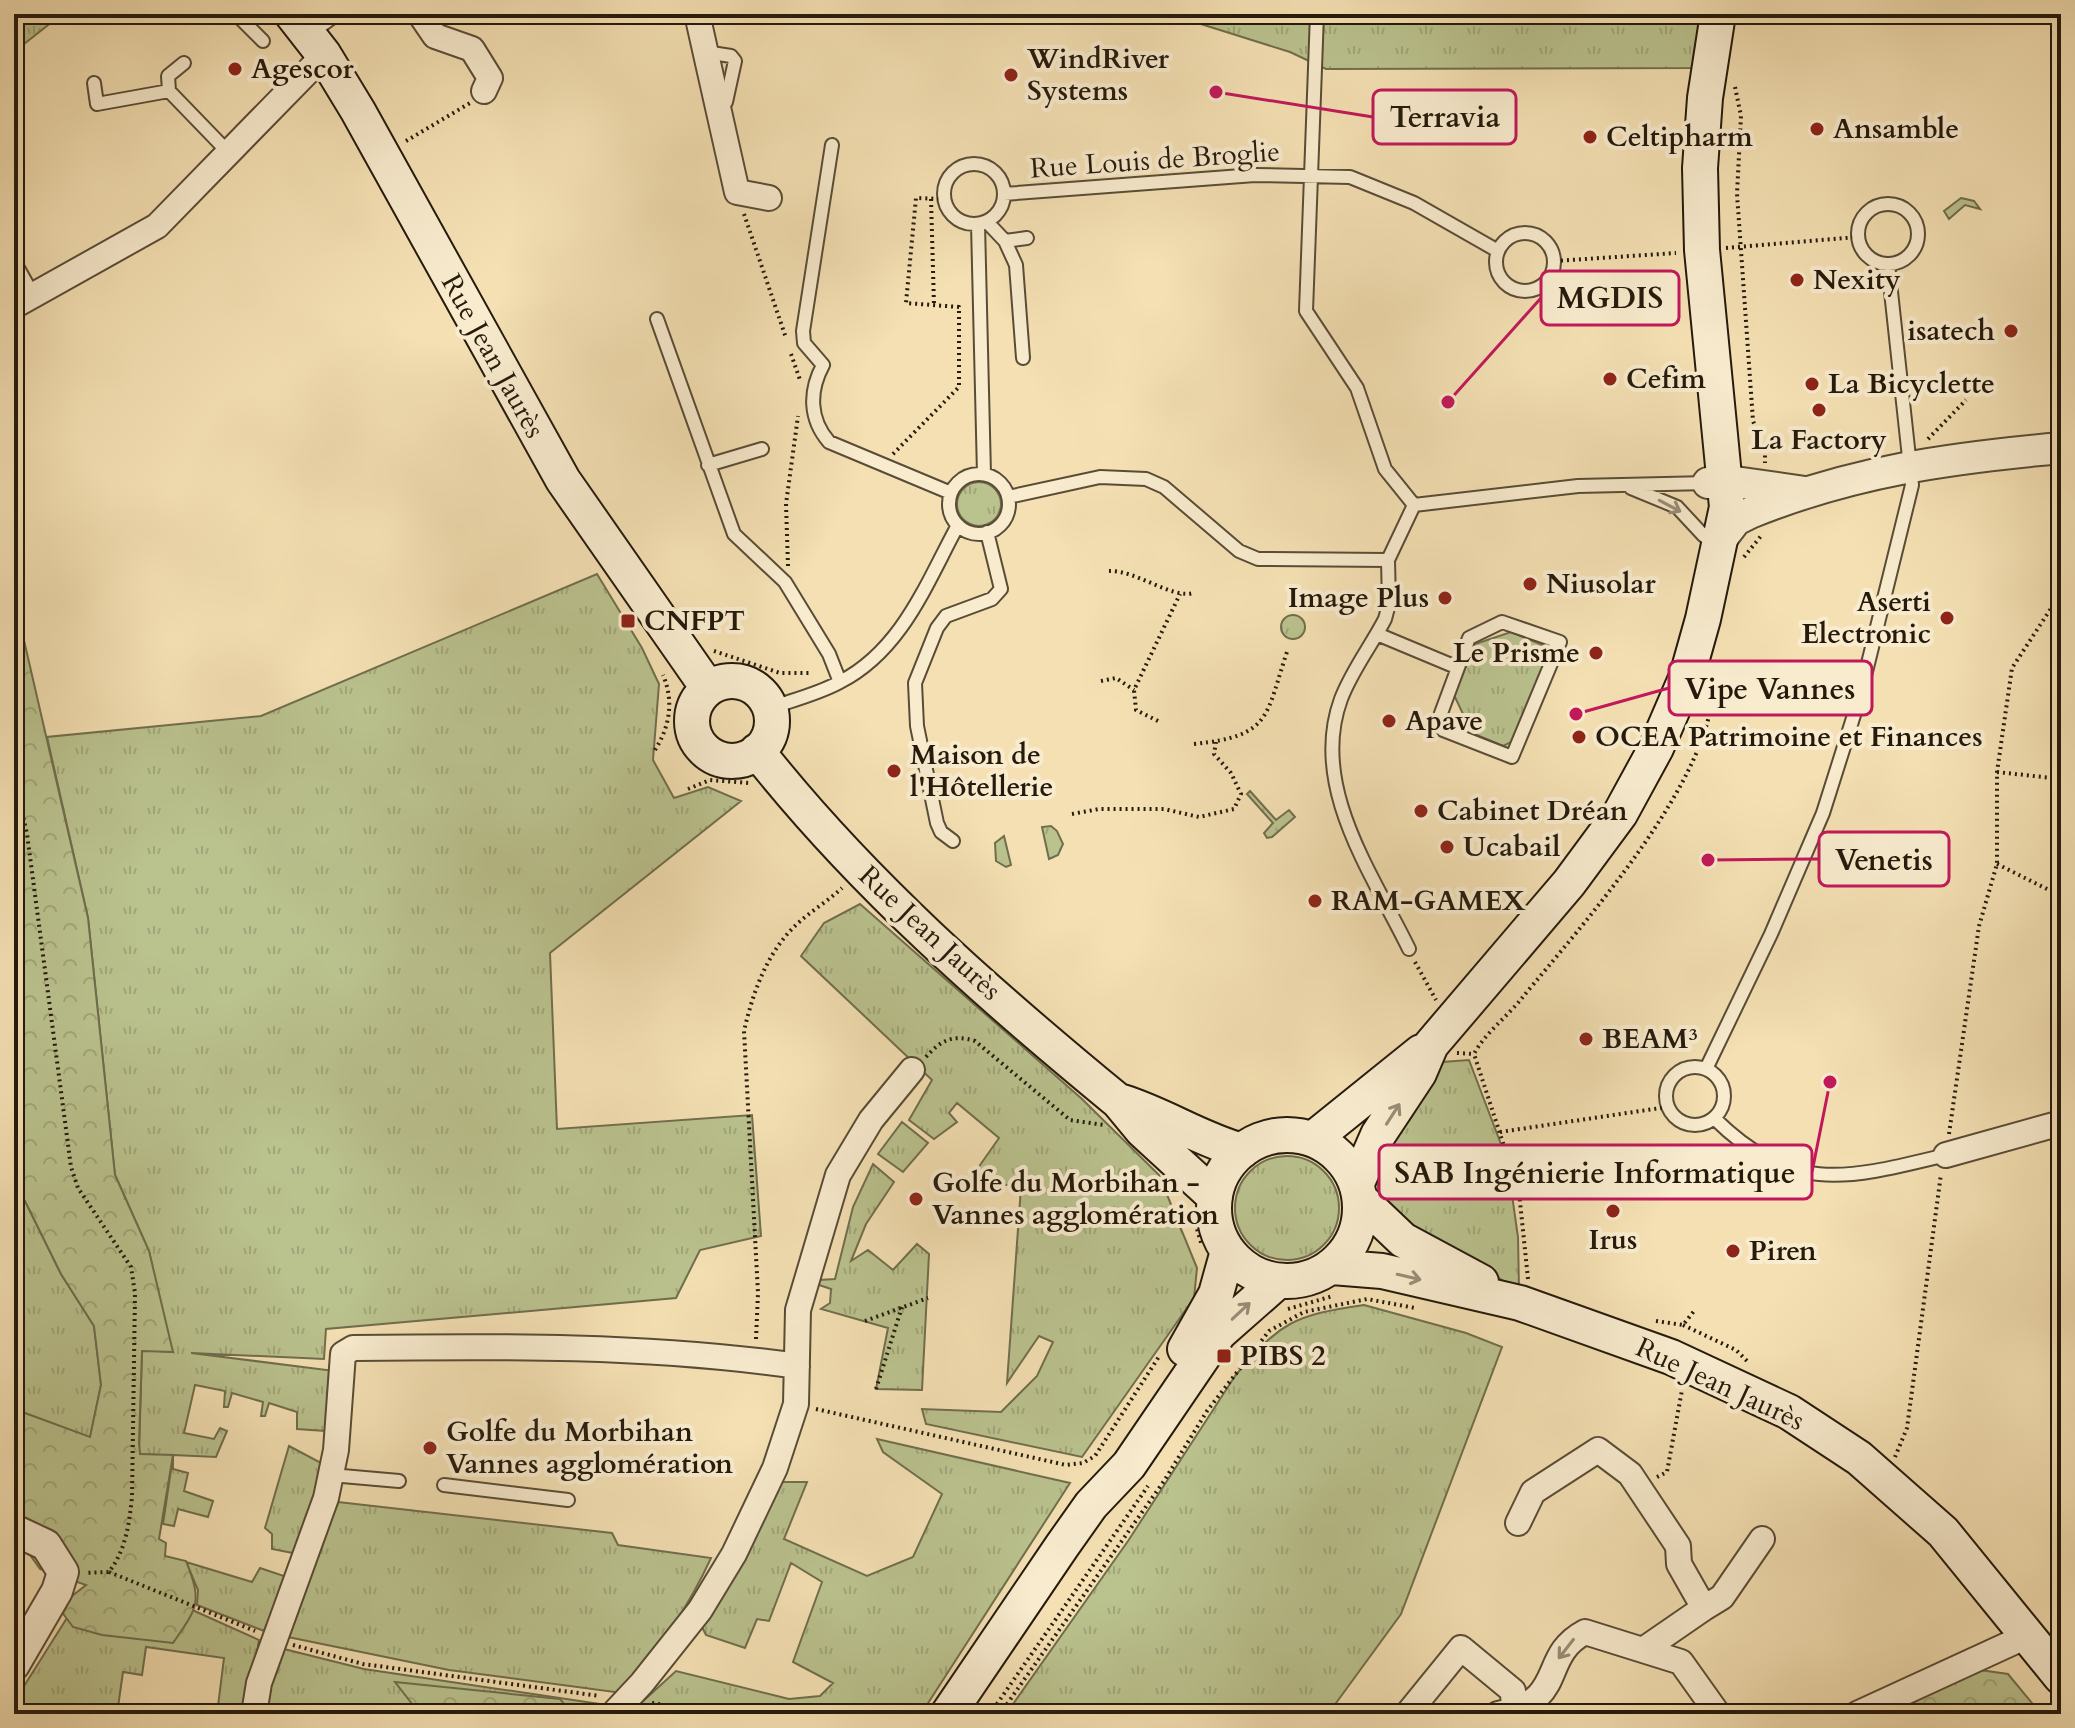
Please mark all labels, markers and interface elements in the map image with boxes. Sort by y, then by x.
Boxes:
place label: WindRiver Systems [1026,40,1170,110]
place label: Agescor [251,50,355,88]
marker: Agescor [226,60,244,78]
marker: WindRiver Systems [1002,66,1020,84]
callout: Terravia [1373,90,1516,144]
text: Terravia [1390,97,1501,138]
place label: Ansamble [1833,110,1959,148]
place label: Celtipharm [1606,118,1753,156]
marker: Ansamble [1808,120,1826,138]
marker: Celtipharm [1581,128,1599,146]
street label: Rue Louis de Broglie [1029,132,1281,188]
place label: Nexity [1813,261,1901,299]
street label: Rue Jean Jaurès [432,267,554,445]
callout: MGDIS [1541,271,1679,325]
marker: Nexity [1788,271,1806,289]
text: MGDIS [1557,278,1663,319]
place label: isatech [1907,312,1996,350]
marker: isatech [2002,322,2020,340]
place label: Cefim [1626,360,1706,398]
place label: La Bicyclette [1828,365,1995,403]
marker: Cefim [1601,370,1619,388]
marker: La Bicyclette [1803,375,1821,393]
marker: La Factory [1810,401,1828,419]
place label: La Factory [1751,421,1887,459]
one-way arrow [1658,498,1681,514]
place label: Niusolar [1546,565,1656,603]
marker: Niusolar [1521,575,1539,593]
place label: Image Plus [1288,579,1429,617]
place label: Aserti Electronic [1801,583,1931,653]
marker: Image Plus [1436,589,1454,607]
place label: CNFPT [644,602,745,640]
marker: Aserti Electronic [1938,609,1956,627]
marker: CNFPT [619,612,637,630]
place label: Le Prisme [1453,634,1580,672]
marker: Le Prisme [1587,644,1605,662]
callout: Vipe Vannes [1669,661,1872,715]
text: Vipe Vannes [1685,669,1855,710]
place label: Apave [1405,702,1483,740]
marker: Apave [1380,712,1398,730]
place label: OCEA Patrimoine et Finances [1595,718,1983,756]
marker: OCEA Patrimoine et Finances [1570,728,1588,746]
place label: Maison de l'Hôtellerie [910,736,1053,806]
marker: Maison de l'Hôtellerie [885,762,903,780]
place label: Cabinet Dréan [1437,792,1628,830]
marker: Cabinet Dréan [1412,802,1430,820]
place label: Ucabail [1463,828,1560,866]
callout: Venetis [1819,832,1949,886]
marker: Ucabail [1438,838,1456,856]
text: Venetis [1835,840,1933,881]
street label: Rue Jean Jaurès [851,857,1009,1009]
place label: RAM-GAMEX [1331,882,1526,920]
marker: RAM-GAMEX [1306,892,1324,910]
place label: BEAM³ [1602,1020,1698,1058]
marker: BEAM³ [1577,1030,1595,1048]
one-way arrow [1384,1103,1401,1125]
callout: SAB Ingénierie Informatique [1379,1145,1812,1199]
text: SAB Ingénierie Informatique [1394,1153,1796,1194]
place label: Golfe du Morbihan - Vannes agglomération [932,1164,1219,1234]
marker: Golfe du Morbihan - Vannes agglomération [907,1190,925,1208]
marker: Irus [1604,1202,1622,1220]
place label: Irus [1589,1221,1637,1259]
place label: Piren [1749,1232,1817,1270]
marker: Piren [1724,1242,1742,1260]
one-way arrow [1396,1270,1421,1285]
one-way arrow [1231,1302,1251,1321]
street label: Rue Jean Jaurès [1630,1328,1810,1440]
place label: PIBS 2 [1240,1337,1326,1375]
marker: PIBS 2 [1215,1347,1233,1365]
place label: Golfe du Morbihan Vannes agglomération [446,1413,733,1483]
marker: Golfe du Morbihan Vannes agglomération [421,1439,439,1457]
one-way arrow [1558,1638,1575,1659]

